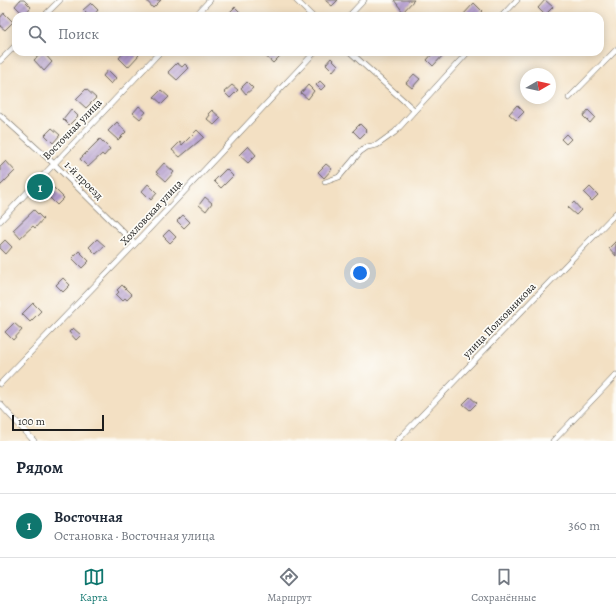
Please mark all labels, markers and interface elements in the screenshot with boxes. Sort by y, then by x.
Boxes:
search box [12,12,604,56]
icon: search [26,23,48,45]
text: Поиск [58,24,99,44]
north arrow [520,68,556,104]
street label: Восточная улица [39,95,106,163]
street label: 1-й проезд [61,158,107,204]
pin: 1 [27,172,53,202]
street label: Хохловская улица [117,176,186,248]
your location [350,263,370,283]
street label: улица Полковникова [459,279,540,362]
scale bar [12,413,104,432]
text: 100 m [18,414,45,429]
text: Рядом [16,456,63,479]
text: Восточная [54,507,123,527]
text: 1 [27,517,31,534]
text: 360 m [568,517,600,534]
text: Остановка · Восточная улица [54,527,215,544]
tab: Карта [80,566,108,605]
tab: Маршрут [267,566,312,605]
tab: Сохранённые [471,566,536,605]

